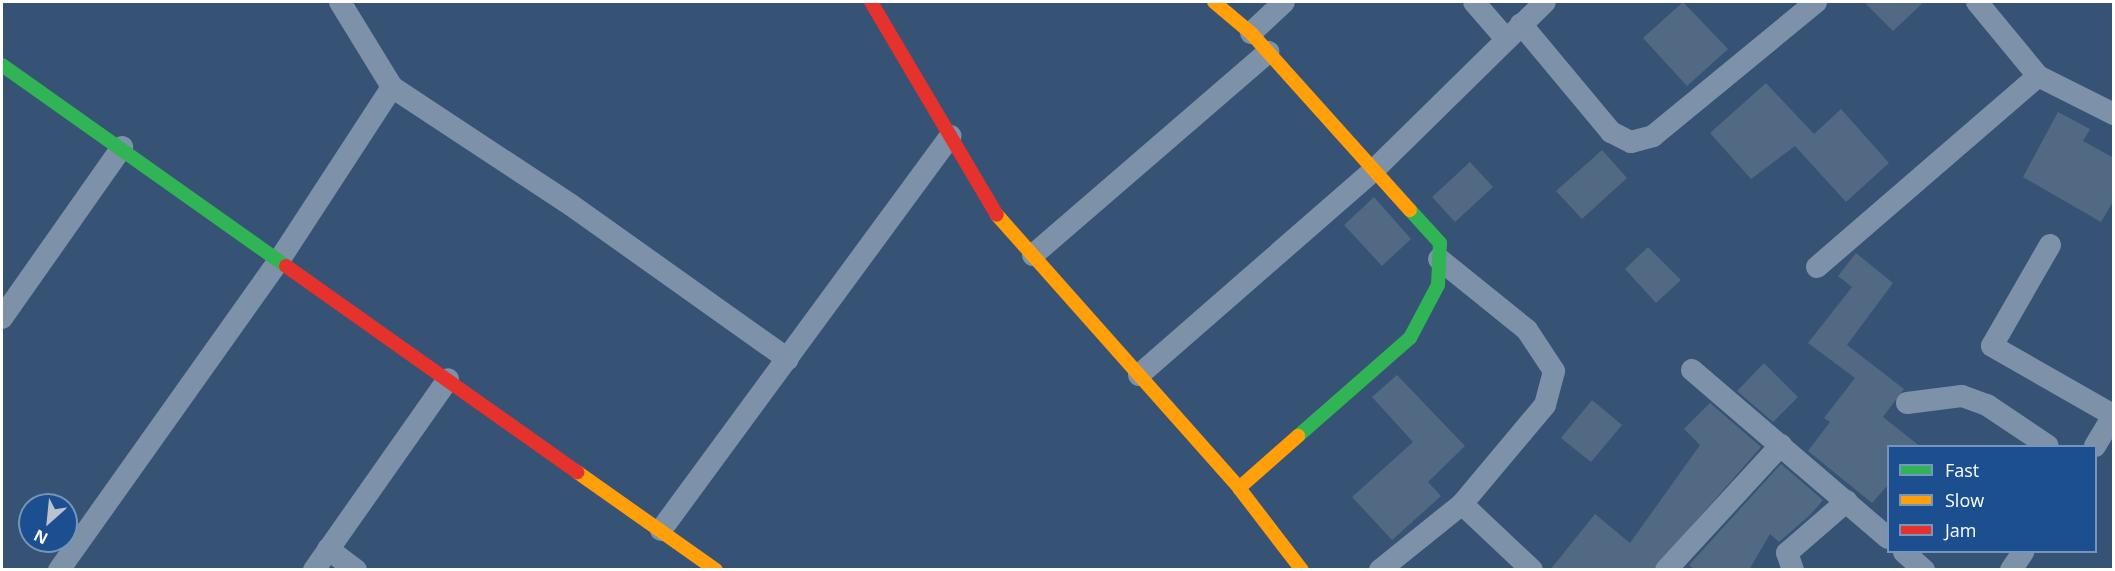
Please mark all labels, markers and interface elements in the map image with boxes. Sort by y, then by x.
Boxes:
legend [1887,445,2097,553]
text: Fast [1945,458,1979,482]
text: Slow [1945,488,1984,512]
north arrow [18,493,78,553]
text: Jam [1945,518,1977,542]
text: N [30,525,52,550]

